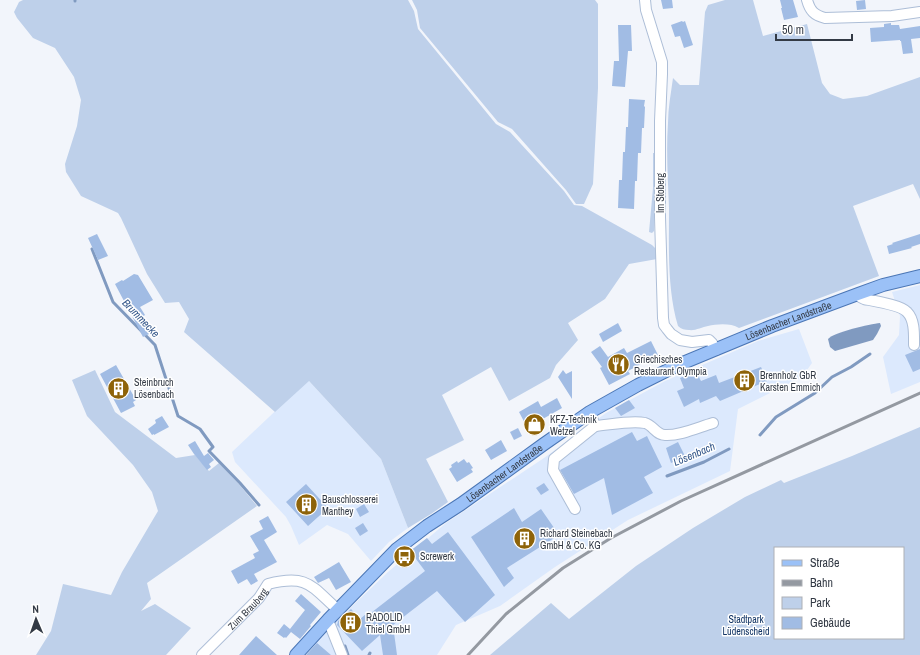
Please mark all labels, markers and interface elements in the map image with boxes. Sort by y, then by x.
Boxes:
scale bar [776,16,852,42]
text: 50 m [782,22,804,38]
street label: Im Stoberg [654,173,667,213]
water label: Brummecke [119,296,163,340]
street label: Lösenbacher Landstraße [743,298,834,343]
restaurant icon: Griechisches Restaurant Olympia [606,352,632,378]
place label: Griechisches Restaurant Olympia [634,353,707,378]
building icon: Brennholz GbR Karsten Emmich [732,368,758,394]
place label: Brennholz GbR Karsten Emmich [760,369,821,394]
building icon: Steinbruch Lösenbach [105,375,131,401]
place label: Steinbruch Lösenbach [134,376,174,401]
shop icon: KFZ-Technik Wetzel [522,412,548,438]
place label: KFZ-Technik Wetzel [550,413,597,438]
water label: Lösenbach [671,439,717,469]
street label: Lösenbacher Landstraße [463,441,545,505]
building icon: Bauschlosserei Manthey [294,492,320,518]
place label: Bauschlosserei Manthey [322,493,378,518]
building icon: Richard Steinebach GmbH & Co. KG [512,526,538,552]
place label: Richard Steinebach GmbH & Co. KG [540,527,612,552]
bus stop icon: Screwerk [391,543,417,569]
legend [774,547,904,639]
place label: Screwerk [420,550,455,563]
text: Straße [810,555,840,571]
text: Bahn [810,575,833,591]
street label: Zum Brauberg [225,585,270,632]
text: Park [810,595,830,611]
north arrow [16,599,56,639]
text: N [32,602,39,616]
building icon: RADOLID Thiel GmbH [337,610,363,636]
place label: RADOLID Thiel GmbH [366,611,410,636]
park label: Stadtpark Lüdenscheid [723,613,769,638]
text: Gebäude [810,615,851,631]

